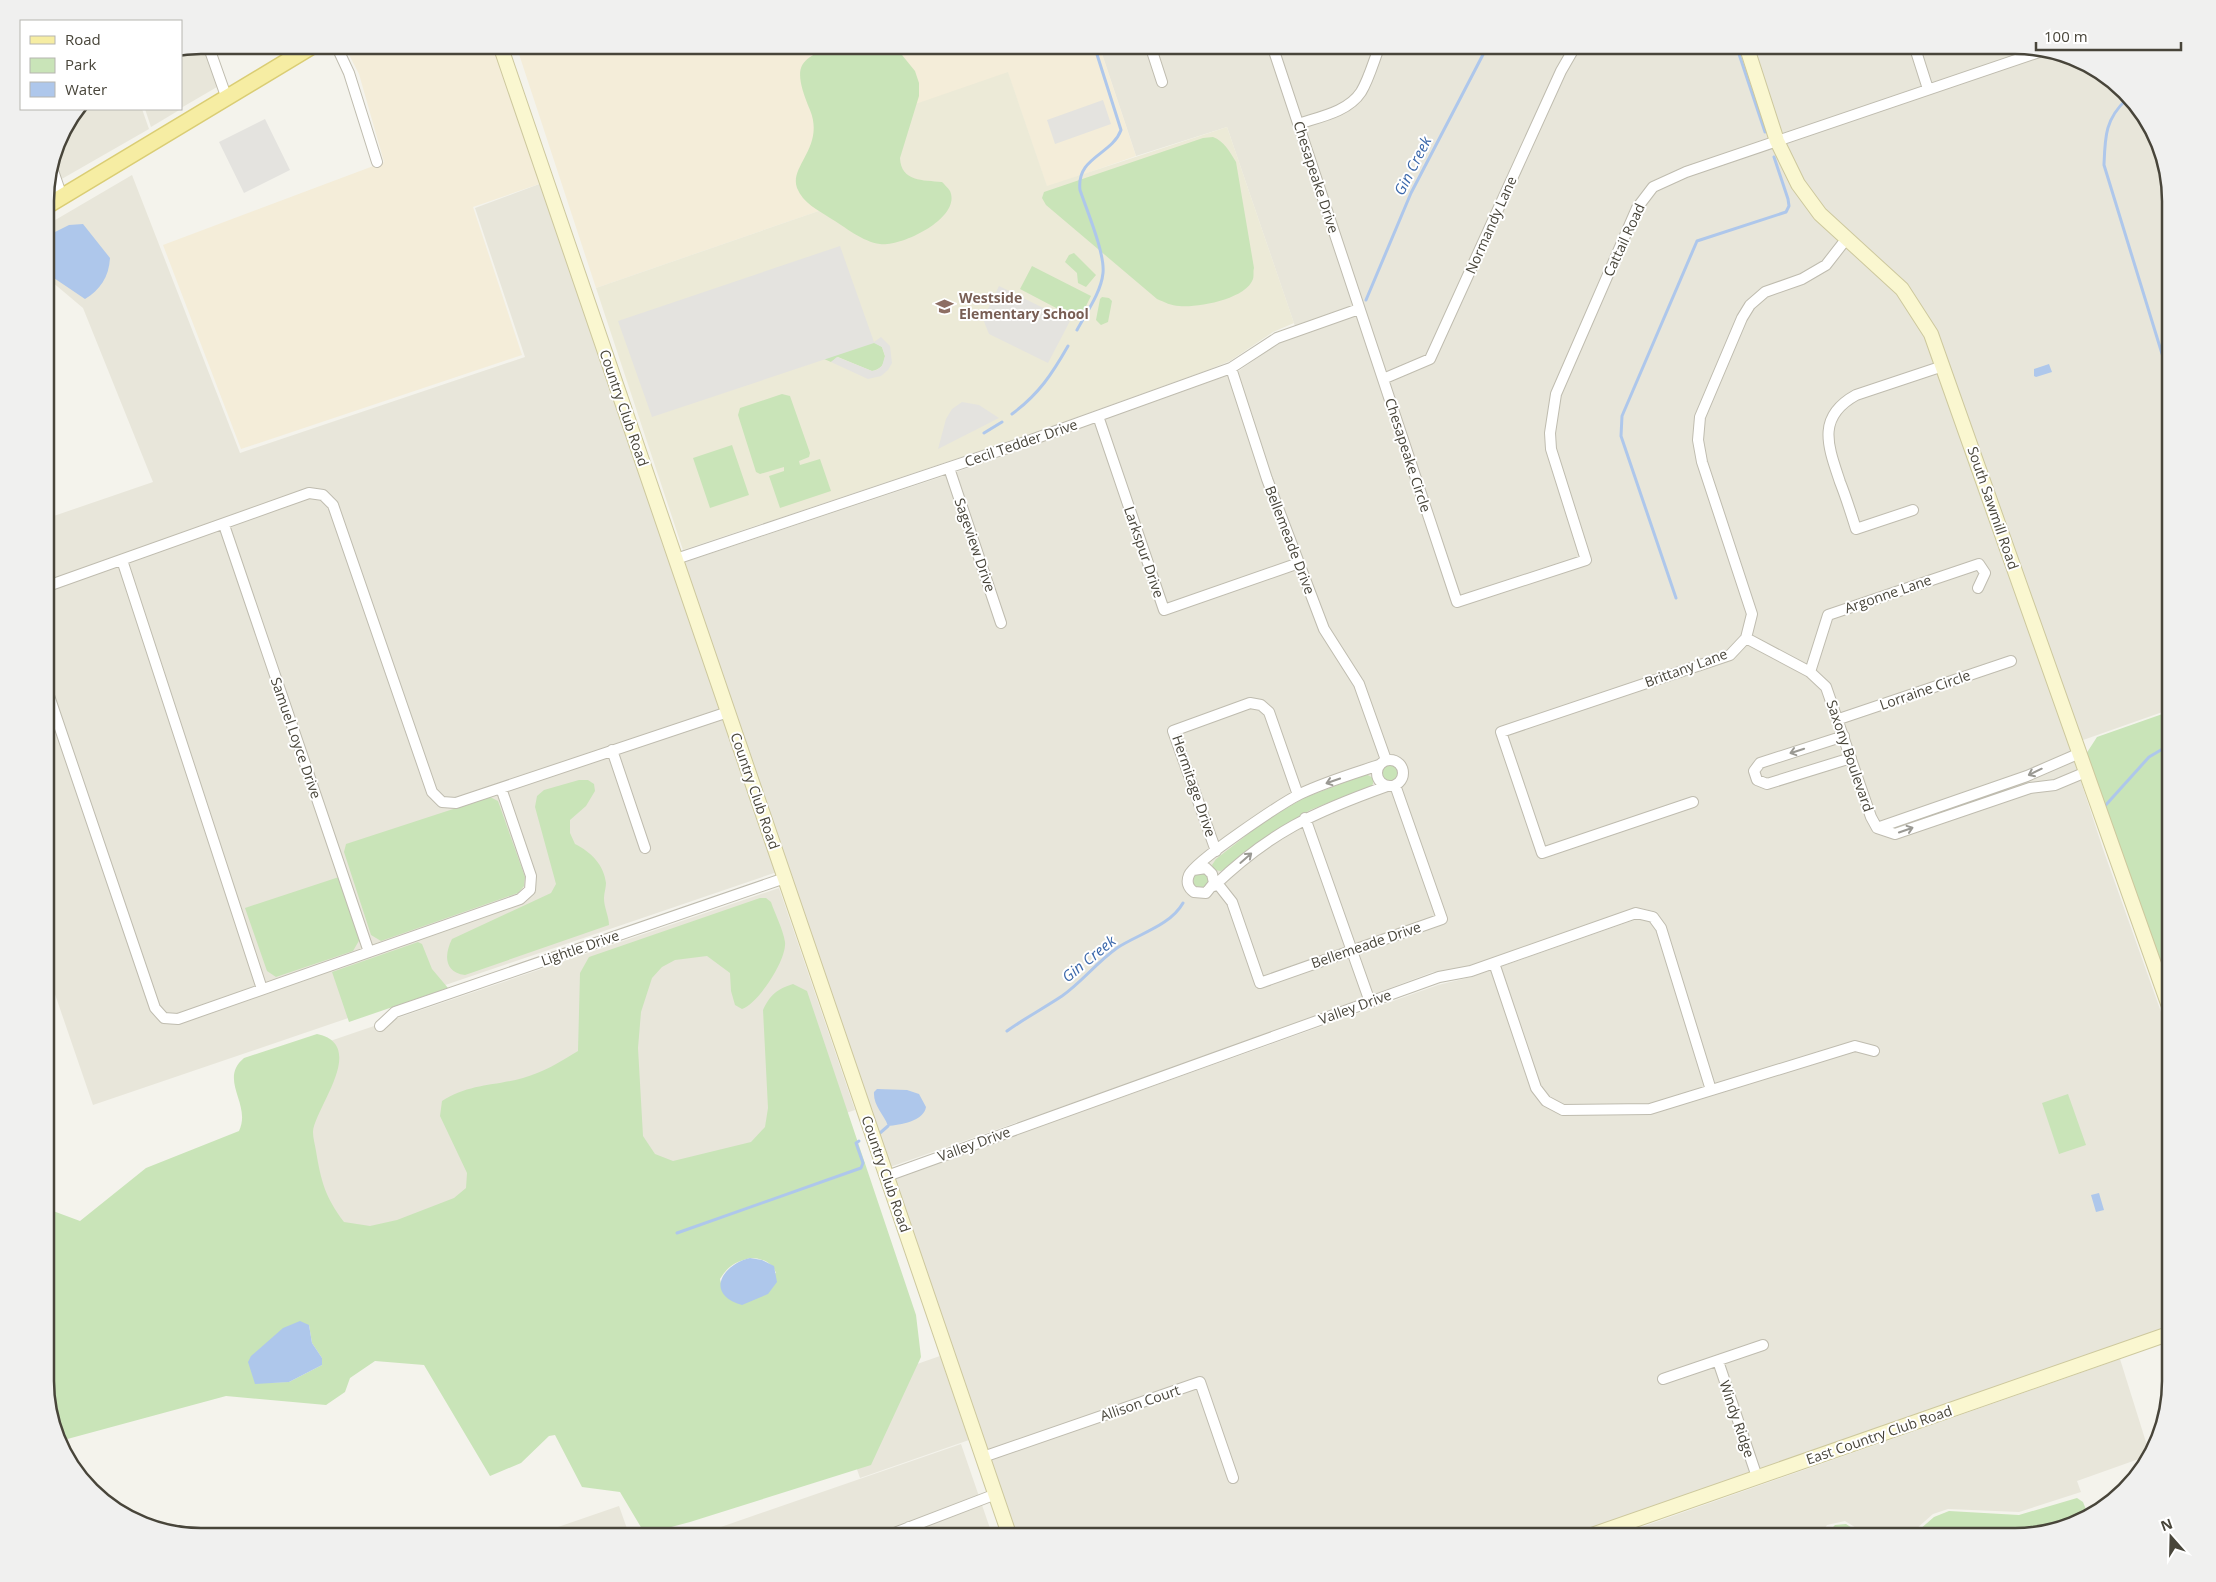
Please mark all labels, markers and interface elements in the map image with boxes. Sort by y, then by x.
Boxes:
legend [20,20,182,110]
scale bar [2036,20,2181,52]
text: 100 m [2044,26,2088,46]
text: Road [65,29,101,49]
text: Park [65,54,96,74]
text: Water [65,79,107,99]
street label: Chesapeake Drive [1289,118,1344,236]
water label: Gin Creek [1389,132,1436,198]
street label: Normandy Lane [1461,173,1521,277]
street label: Cattail Road [1598,200,1649,279]
place label: Westside Elementary School [959,288,1089,323]
school or university icon: Westside Elementary School [935,296,955,316]
street label: Country Club Road [596,347,653,469]
street label: Chesapeake Circle [1381,395,1436,514]
street label: Cecil Tedder Drive [962,414,1080,471]
street label: South Sawmill Road [1964,444,2023,572]
street label: Bellemeade Drive [1261,483,1320,597]
street label: Sageview Drive [951,495,1000,594]
street label: Larkspur Drive [1120,504,1169,600]
street label: Argonne Lane [1842,570,1934,617]
street label: Brittany Lane [1642,644,1730,691]
street label: Lorraine Circle [1877,665,1973,714]
street label: Samuel Loyce Drive [267,675,326,801]
street label: Saxony Boulevard [1822,697,1878,814]
street label: Country Club Road [727,730,784,852]
street label: Hermitage Drive [1168,732,1221,839]
one-way arrow [1790,746,1806,756]
one-way arrow [2028,768,2043,778]
one-way arrow [1325,777,1341,786]
one-way arrow [1898,825,1913,834]
one-way arrow [1239,852,1252,863]
street label: Bellemeade Drive [1308,917,1423,972]
street label: Lightle Drive [538,925,622,970]
water label: Gin Creek [1057,930,1120,986]
street label: Valley Drive [1316,985,1394,1028]
street label: Country Club Road [858,1113,915,1235]
street label: Valley Drive [935,1122,1013,1165]
street label: Windy Ridge [1715,1378,1760,1460]
street label: Allison Court [1097,1380,1182,1425]
street label: East Country Club Road [1803,1401,1954,1468]
north arrow [2146,1512,2196,1562]
text: N [2158,1513,2175,1535]

